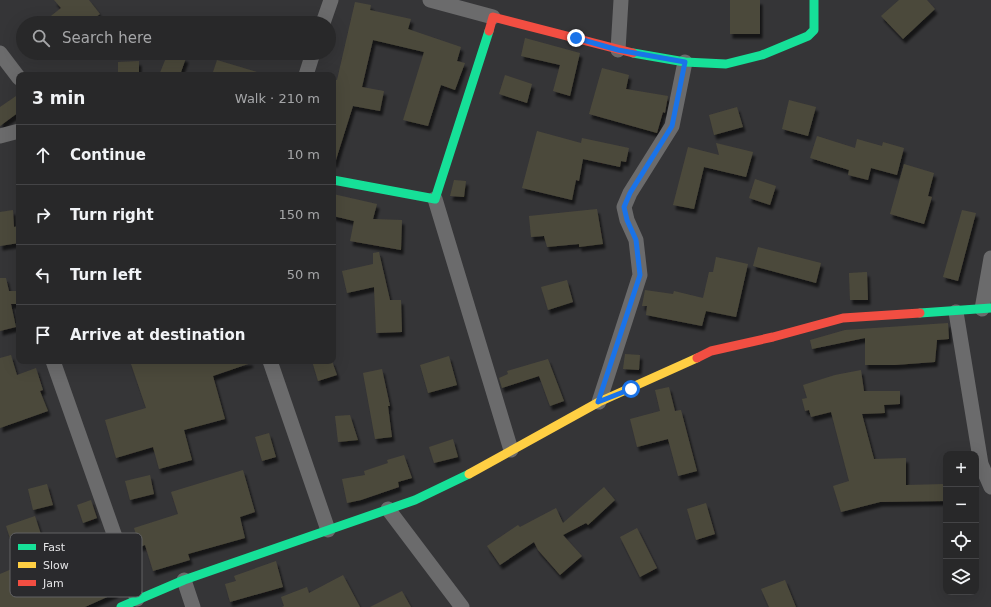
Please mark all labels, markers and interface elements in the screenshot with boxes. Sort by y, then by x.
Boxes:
search box [16,16,336,60]
icon: search [30,27,52,49]
text: Search here [62,29,152,47]
route end [567,29,585,47]
text: 3 min [32,88,85,108]
text: Walk · 210 m [235,91,320,106]
icon: ahead [32,144,54,166]
text: Continue [70,146,146,164]
text: 10 m [287,147,320,162]
icon: right [32,204,54,226]
text: Turn right [70,206,154,224]
text: 150 m [278,207,320,222]
icon: left [32,264,54,286]
text: Turn left [70,266,142,284]
text: 50 m [287,267,320,282]
icon: arrive [32,324,54,346]
text: Arrive at destination [70,326,245,344]
route start [622,380,640,398]
map controls [943,451,979,595]
button: + [943,451,979,487]
button: − [943,487,979,523]
button: locate [943,523,979,559]
legend [10,533,142,597]
text: Fast [43,541,66,554]
text: Slow [43,559,69,572]
button: layers [943,559,979,595]
text: Jam [42,577,64,590]

